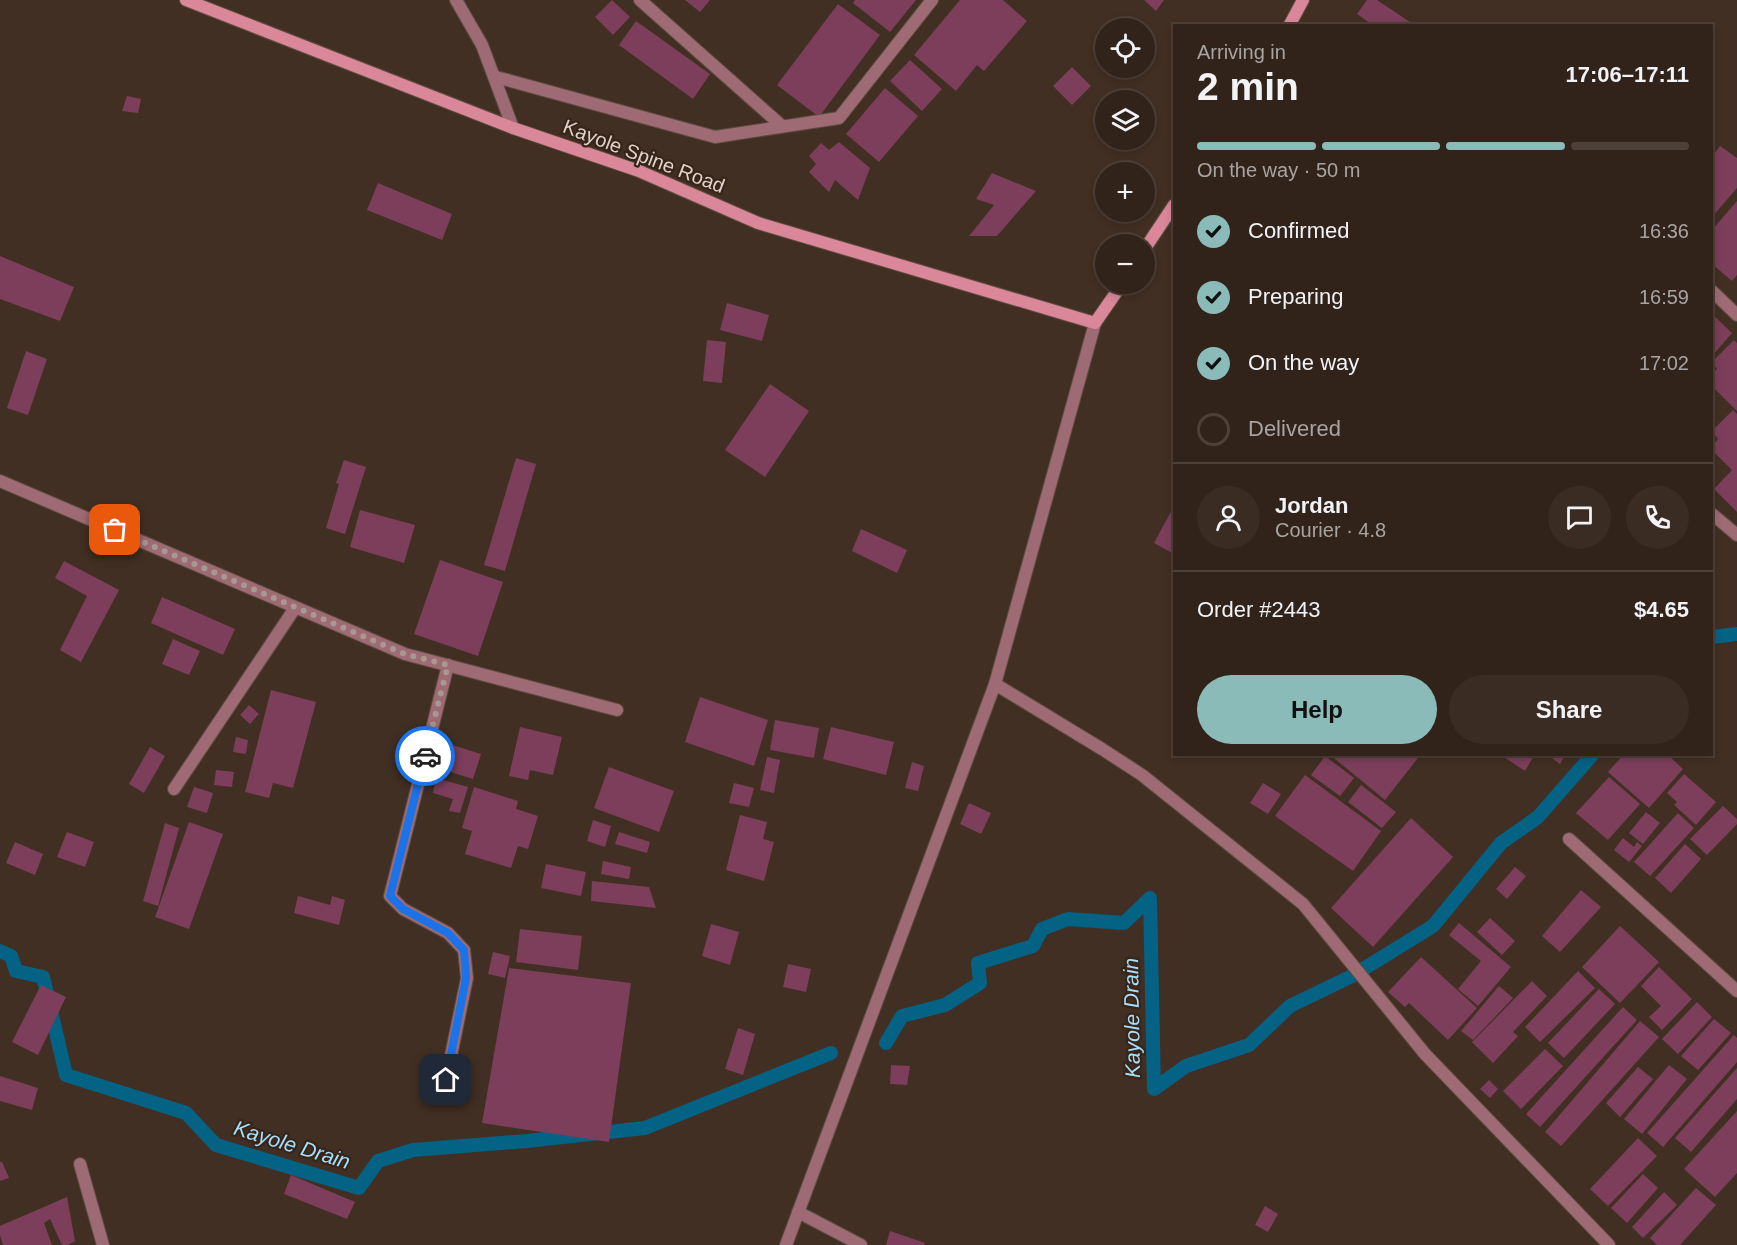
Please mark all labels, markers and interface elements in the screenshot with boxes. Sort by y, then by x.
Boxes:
map controls [1095,18,1155,294]
button: locate [1095,18,1155,78]
text: Arriving in [1197,41,1286,63]
text: 17:06–17:11 [1565,62,1689,87]
text: 2 min [1197,65,1299,108]
button: layers [1095,90,1155,150]
street label: Kayole Spine Road [560,115,728,197]
text: On the way · 50 m [1197,159,1360,181]
button: + [1095,162,1155,222]
icon: check [1197,215,1230,248]
text: Confirmed [1248,218,1349,243]
text: 16:36 [1639,220,1689,242]
button: − [1095,234,1155,294]
icon: check [1197,281,1230,314]
text: Preparing [1248,284,1343,309]
text: 16:59 [1639,286,1689,308]
icon: check [1197,347,1230,380]
text: On the way [1248,350,1359,375]
text: 17:02 [1639,352,1689,374]
text: Delivered [1248,416,1341,441]
button: person [1197,486,1260,549]
button: chat [1548,486,1611,549]
button: phone [1626,486,1689,549]
text: Jordan [1275,493,1348,518]
pin [89,504,140,555]
icon: bag [98,513,131,546]
text: Courier · 4.8 [1275,519,1386,541]
text: Order #2443 [1197,597,1321,622]
text: $4.65 [1634,597,1689,622]
button: Help [1197,675,1437,744]
button: Share [1449,675,1689,744]
courier [395,726,455,786]
icon: car [409,740,442,773]
water label: Kayole Drain [1119,958,1144,1078]
pin [420,1054,471,1105]
icon: home [429,1063,462,1096]
water label: Kayole Drain [231,1116,353,1173]

